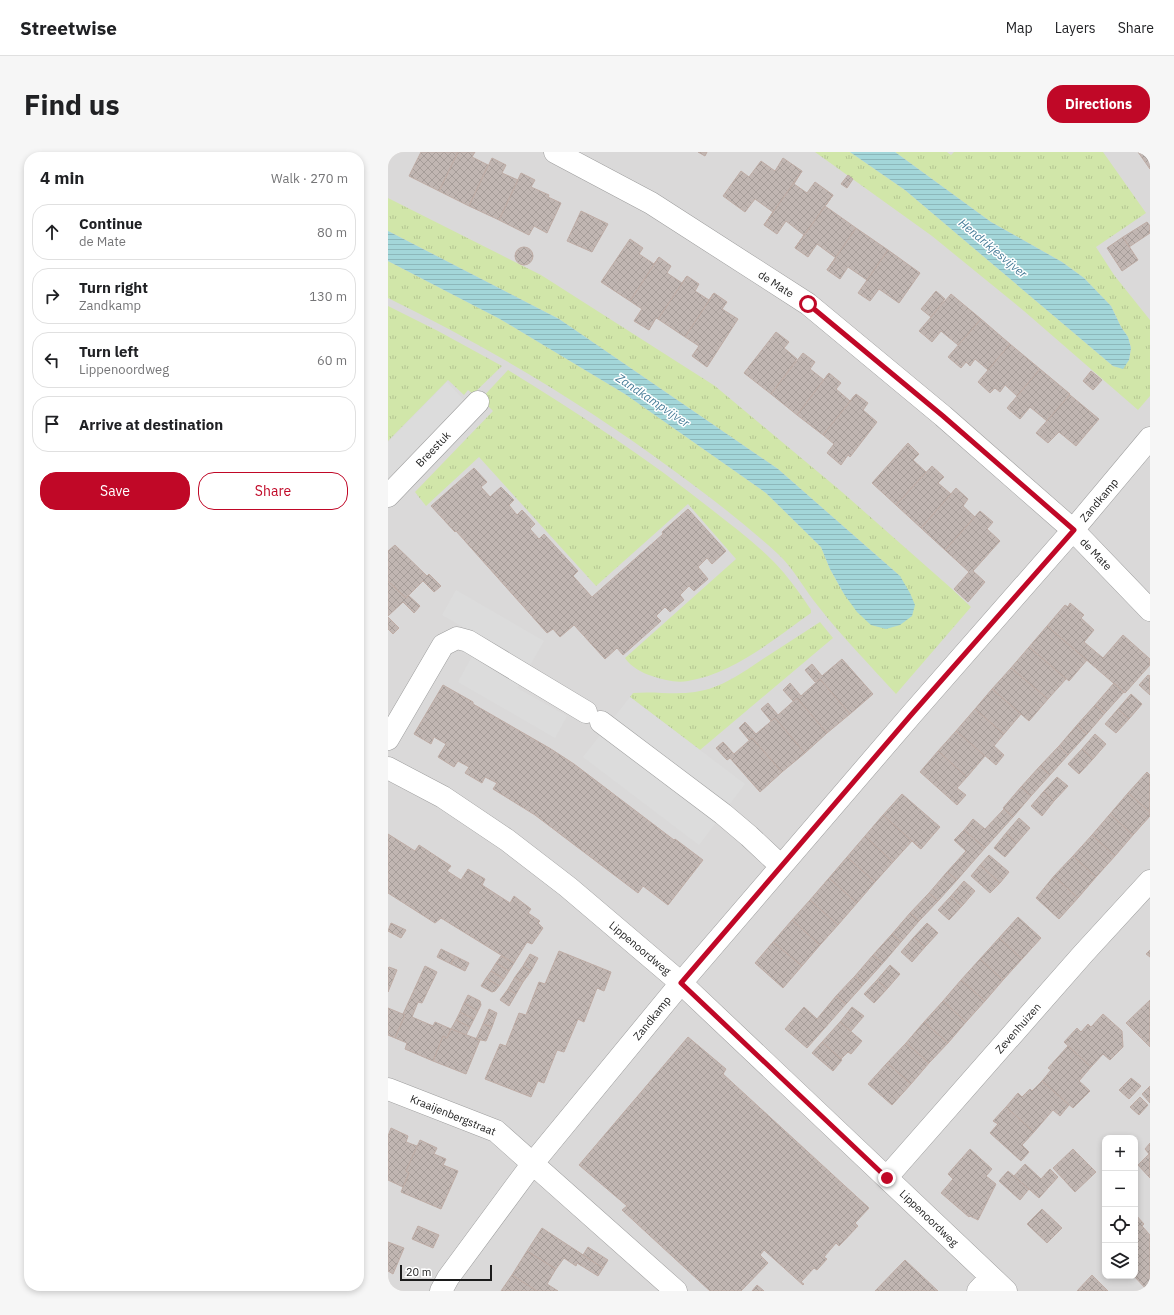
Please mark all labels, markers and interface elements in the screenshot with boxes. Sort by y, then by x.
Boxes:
text: Streetwise [20,16,117,40]
text: Map [1006,19,1033,37]
text: Layers [1055,19,1096,37]
text: Share [1118,19,1154,37]
button: Directions [1047,85,1150,123]
text: Find us [24,86,120,123]
text: 4 min [40,167,84,189]
text: Walk · 270 m [271,170,348,187]
text: Continue [79,214,143,233]
water label: Hendrikjesvijver [956,215,1031,281]
icon: ahead [41,221,63,243]
text: 80 m [317,224,347,241]
text: de Mate [79,233,126,250]
street label: de Mate [756,267,796,301]
text: Turn right [79,278,148,297]
icon: right [41,285,63,307]
text: 130 m [309,288,347,305]
route start [799,295,817,313]
text: Zandkamp [79,297,141,314]
text: Turn left [79,342,139,361]
icon: left [41,349,63,371]
text: 60 m [317,352,347,369]
text: Lippenoordweg [79,361,169,378]
water label: Zandkampvijver [613,369,693,430]
icon: arrive [41,413,63,435]
text: Arrive at destination [79,415,223,434]
street label: Breestuk [413,428,454,470]
button: Save [40,472,190,510]
button: Share [198,472,348,510]
street label: Zandkamp [1077,475,1121,525]
street label: de Mate [1077,535,1115,573]
street label: Lippenoordweg [606,918,674,978]
street label: Zandkamp [630,993,674,1043]
street label: Zevenhuizen [992,1000,1044,1056]
street label: Kraaijenbergstraat [408,1091,498,1139]
map controls [1102,1135,1138,1279]
button: + [1102,1135,1138,1171]
route end [878,1169,896,1187]
button: − [1102,1171,1138,1207]
street label: Lippenoordweg [897,1186,961,1250]
button: locate [1102,1207,1138,1243]
button: layers [1102,1243,1138,1279]
scale bar [400,1263,492,1282]
text: 20 m [406,1265,431,1279]

